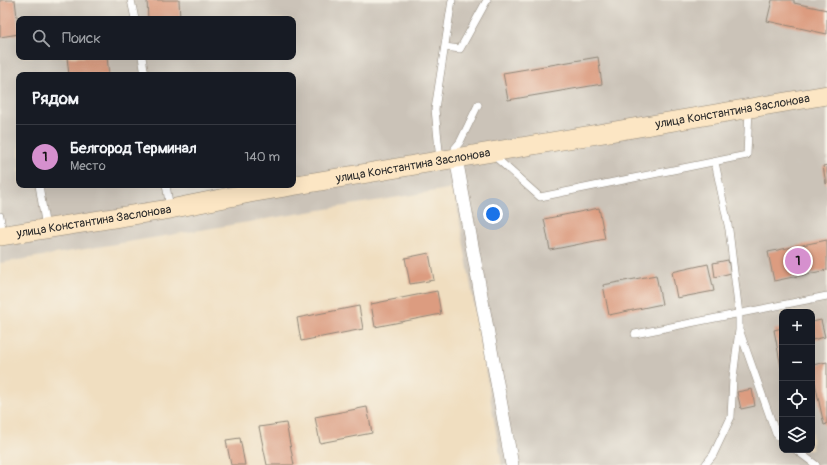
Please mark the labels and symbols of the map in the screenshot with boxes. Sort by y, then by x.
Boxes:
street label: улица Константина Заслонова [653,91,811,132]
street label: улица Константина Заслонова [334,145,492,186]
street label: улица Константина Заслонова [14,201,173,241]
your location [483,204,503,224]
pin: 1 [785,246,811,276]

